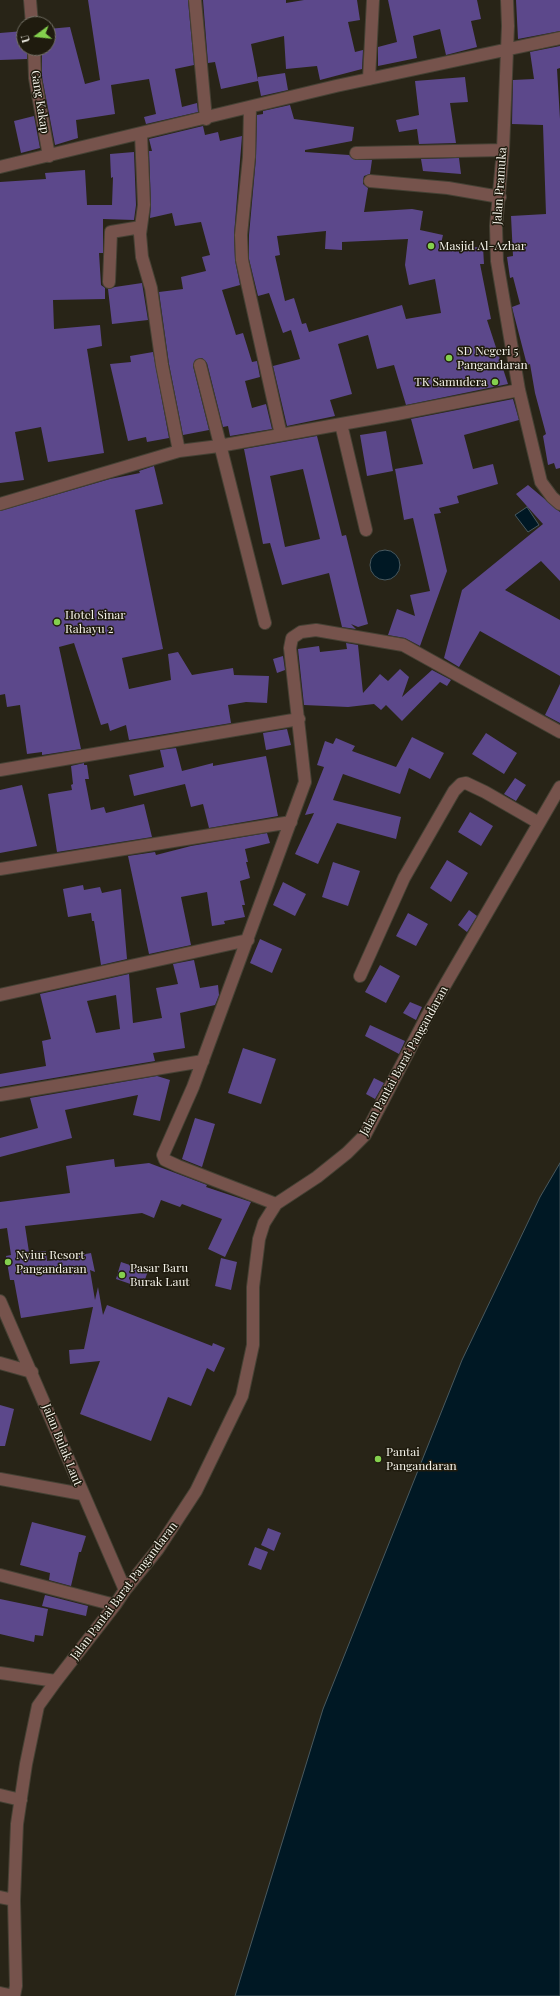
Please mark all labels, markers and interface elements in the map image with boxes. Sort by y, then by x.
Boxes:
north arrow [16,16,56,56]
text: U [17,33,33,45]
street label: Gang Kakap [28,69,52,135]
street label: Jalan Pramuka [490,147,510,225]
place label: Masjid Al-Azhar [439,239,526,253]
marker: Masjid Al-Azhar [426,241,436,251]
place label: SD Negeri 5 Pangandaran [457,344,528,372]
marker: SD Negeri 5 Pangandaran [444,353,454,363]
place label: TK Samudera [414,375,487,389]
marker: TK Samudera [490,377,500,387]
place label: Hotel Sinar Rahayu 2 [65,608,126,636]
marker: Hotel Sinar Rahayu 2 [52,617,62,627]
street label: Jalan Pantai Barat Pangandaran [357,984,451,1138]
place label: Nyiur Resort Pangandaran [16,1248,87,1276]
marker: Nyiur Resort Pangandaran [3,1257,13,1267]
place label: Pasar Baru Burak Laut [130,1261,190,1289]
marker: Pasar Baru Burak Laut [117,1270,127,1280]
street label: Jalan Bulak Laut [39,1402,85,1488]
place label: Pantai Pangandaran [386,1445,457,1473]
marker: Pantai Pangandaran [373,1454,383,1464]
street label: Jalan Pantai Barat Pangandaran [67,1519,181,1663]

